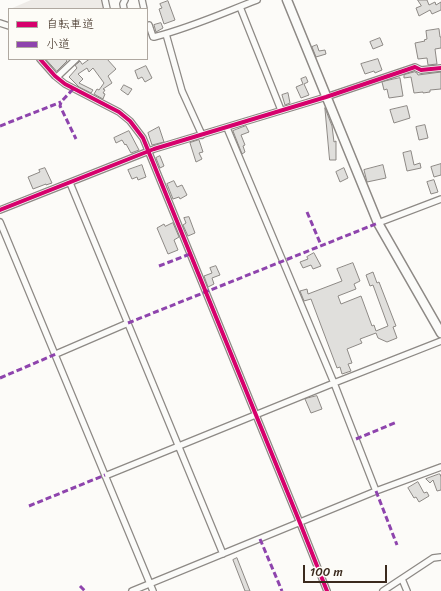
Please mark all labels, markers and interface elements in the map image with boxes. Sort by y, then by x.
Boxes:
legend [8,8,148,60]
text: 自転車道 [46,13,94,35]
text: 小道 [46,33,70,55]
scale bar [305,557,389,583]
text: 100 m [310,561,343,583]

